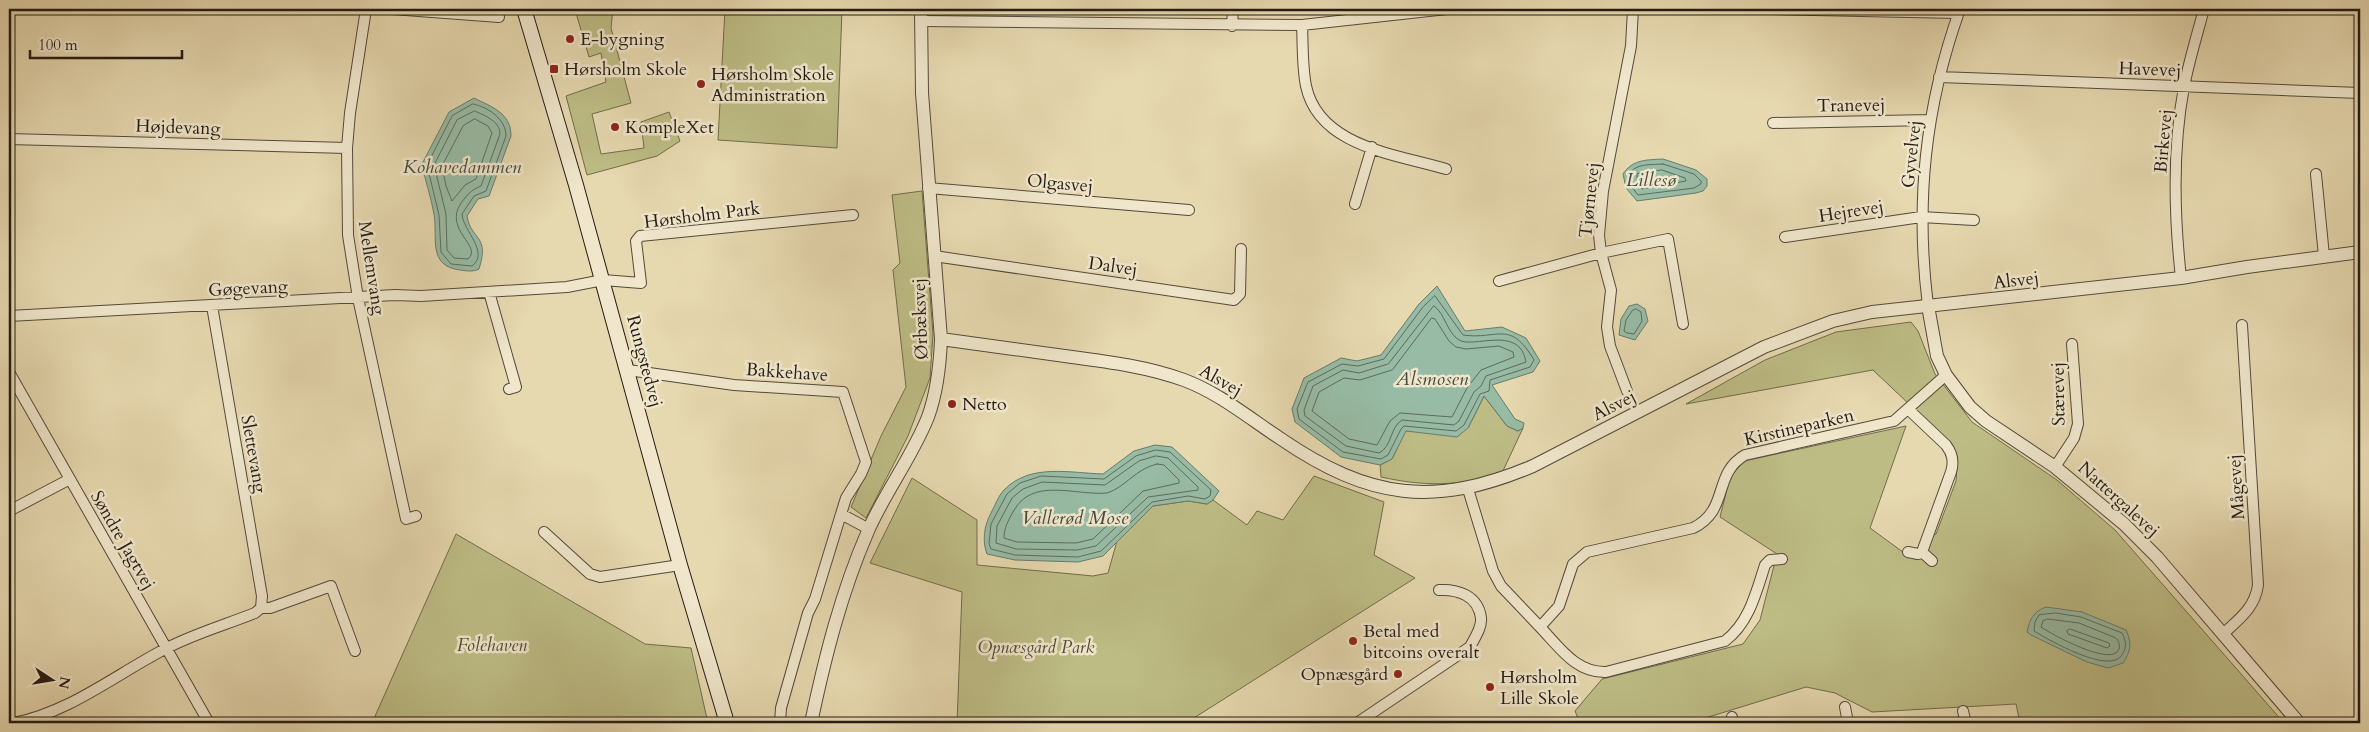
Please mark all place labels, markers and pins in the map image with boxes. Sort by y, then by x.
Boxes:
place label: E-bygning [580,27,665,52]
marker: E-bygning [564,33,576,45]
place label: Hørsholm Skole [564,57,687,82]
place label: Hørsholm Skole Administration [711,62,834,108]
marker: Hørsholm Skole [548,63,560,75]
marker: Hørsholm Skole Administration [695,78,707,90]
place label: KompleXet [625,115,714,140]
marker: KompleXet [609,121,621,133]
place label: Netto [962,392,1007,417]
marker: Netto [946,398,958,410]
place label: Betal med bitcoins overalt [1363,619,1479,665]
marker: Betal med bitcoins overalt [1347,635,1359,647]
place label: Opnæsgård [1300,662,1388,687]
place label: Hørsholm Lille Skole [1500,665,1579,711]
marker: Opnæsgård [1392,668,1404,680]
marker: Hørsholm Lille Skole [1484,681,1496,693]

